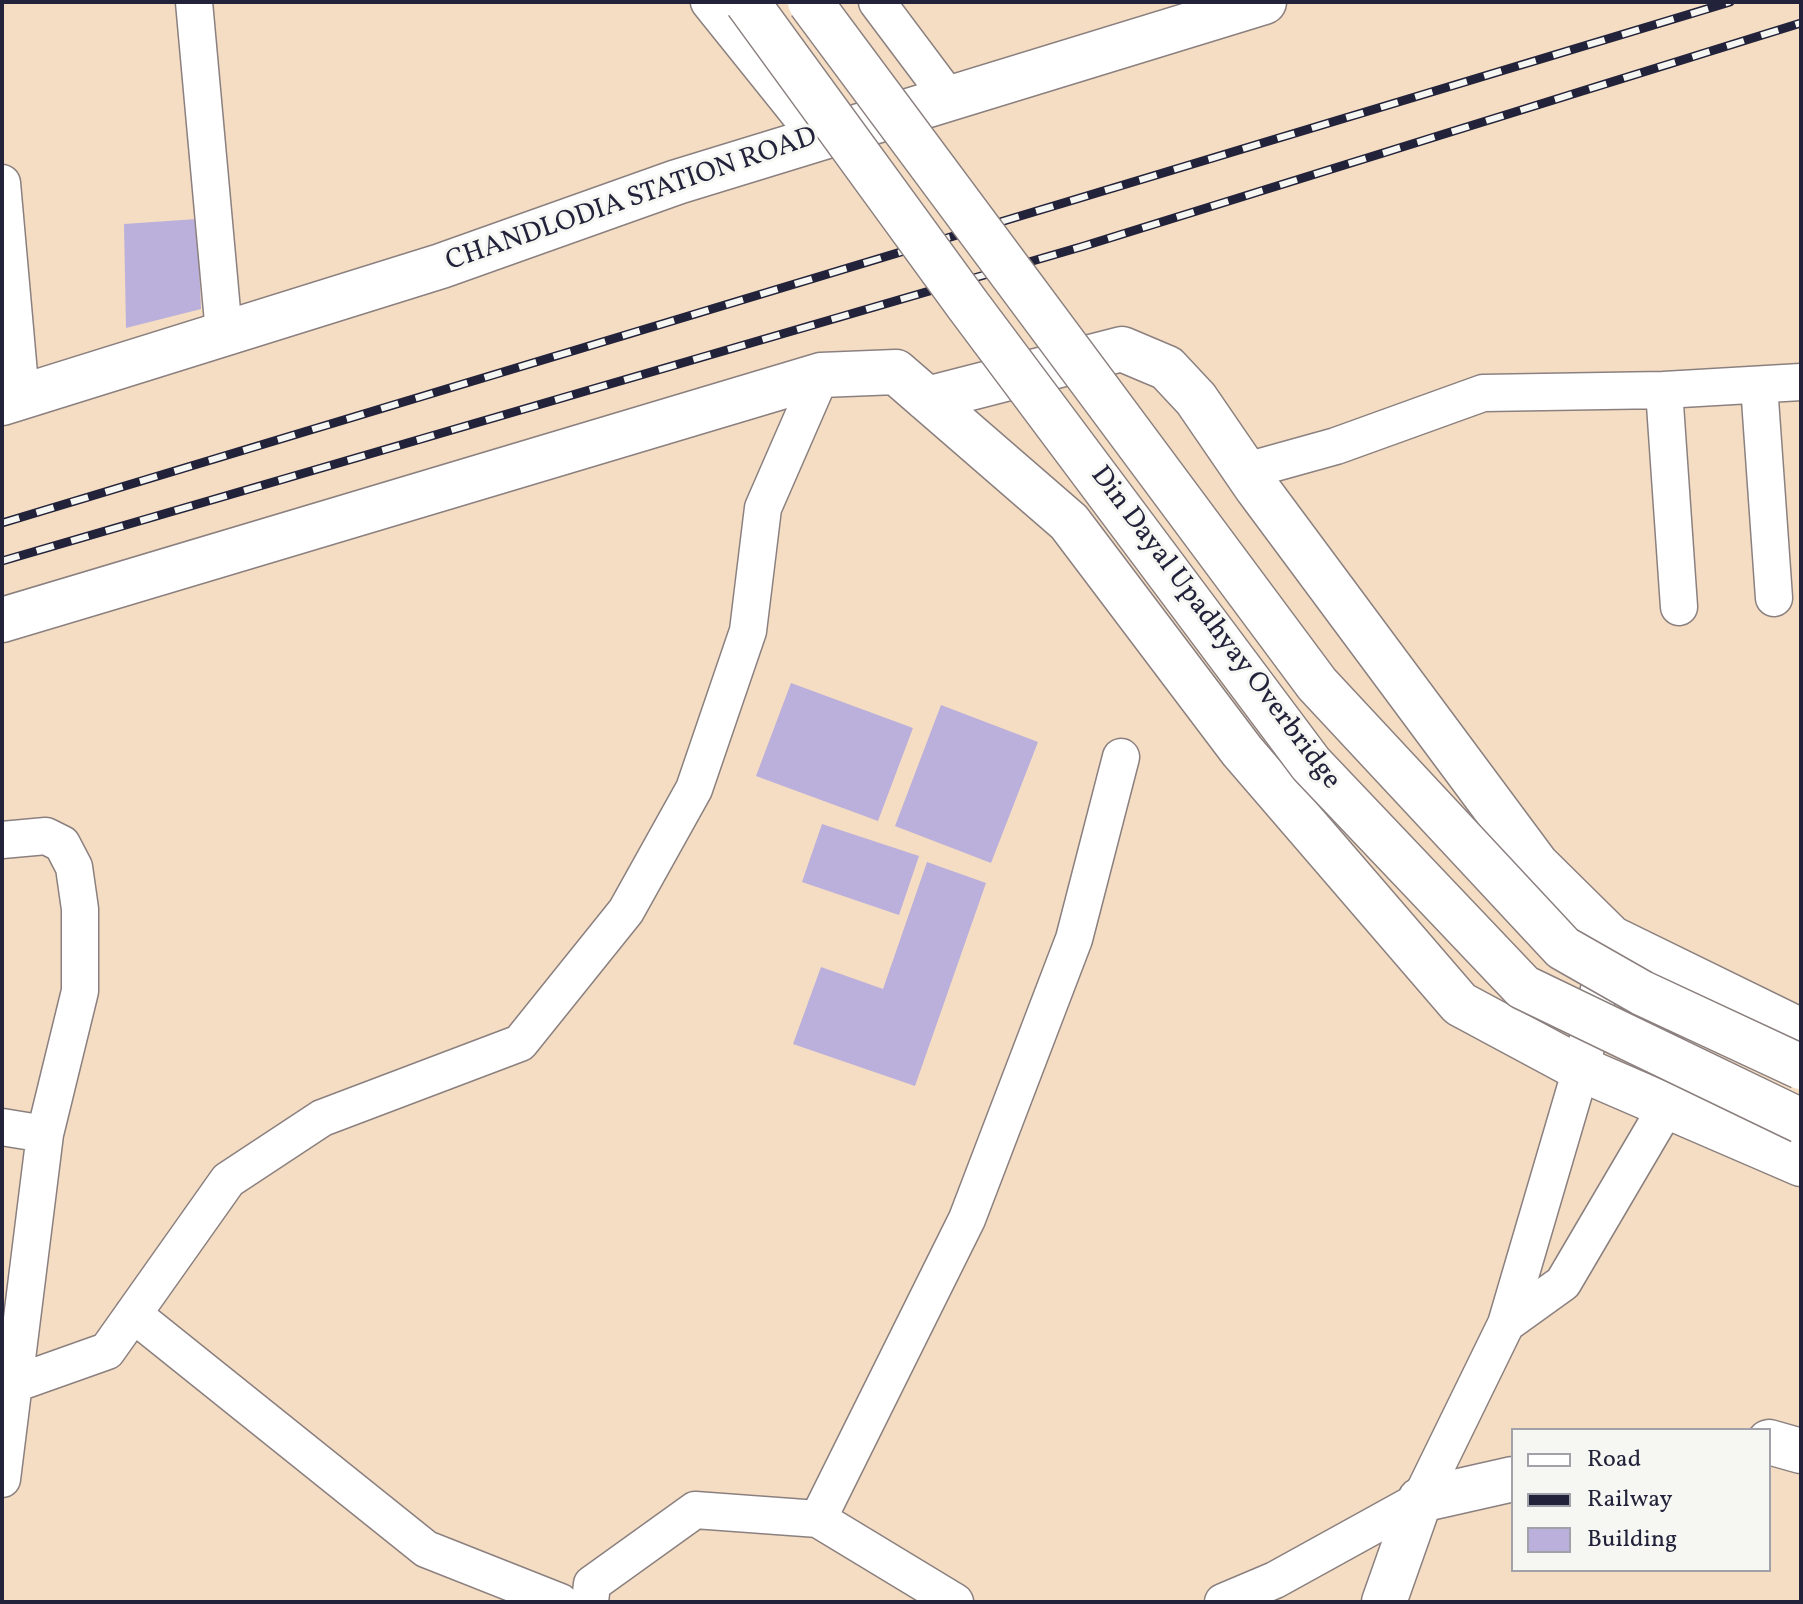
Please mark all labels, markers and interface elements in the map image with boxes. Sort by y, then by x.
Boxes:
street label: CHANDLODIA STATION ROAD [442,122,822,280]
street label: Din Dayal Upadhyay Overbridge [1081,461,1347,797]
legend [1511,1428,1771,1572]
text: Road [1587,1443,1641,1477]
text: Railway [1587,1483,1673,1517]
text: Building [1587,1523,1677,1557]

